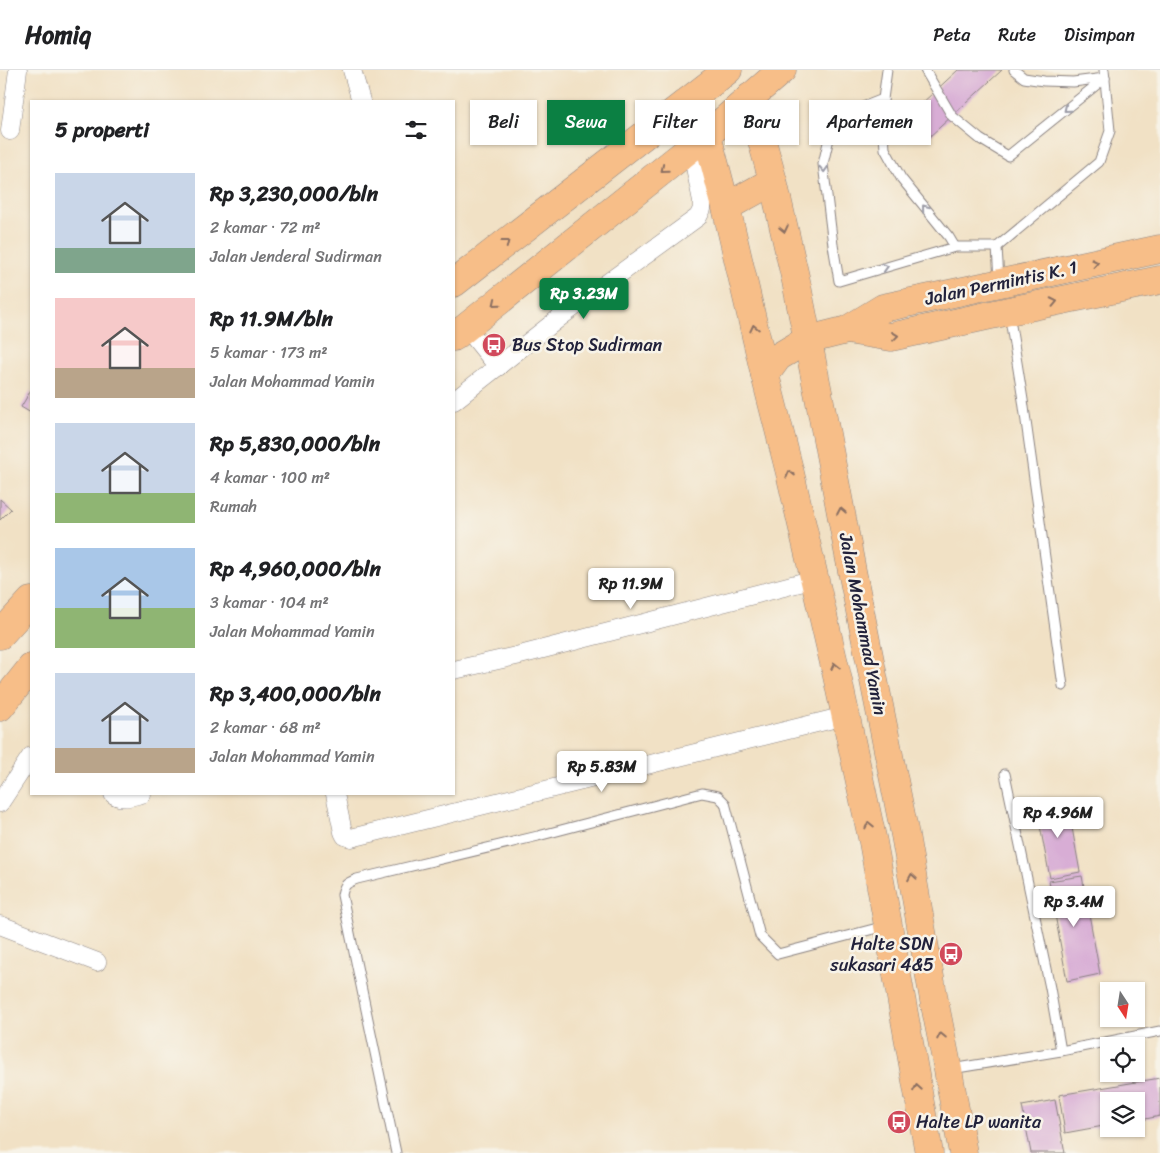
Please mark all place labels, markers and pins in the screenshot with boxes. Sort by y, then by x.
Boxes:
pin: Rp 3.23M [532,278,636,320]
place label: Bus Stop Sudirman [512,329,662,361]
bus stop icon: Bus Stop Sudirman [481,332,507,358]
pin: Rp 11.9M [579,568,683,610]
pin: Rp 5.83M [550,750,654,793]
pin: Rp 4.96M [1006,796,1110,839]
pin: Rp 3.4M [1028,886,1120,928]
place label: Halte SDN sukasari 4&5 [829,928,935,981]
bus stop icon: Halte SDN sukasari 4&5 [938,941,964,967]
place label: Halte LP wanita [916,1106,1042,1138]
bus stop icon: Halte LP wanita [886,1109,912,1135]

